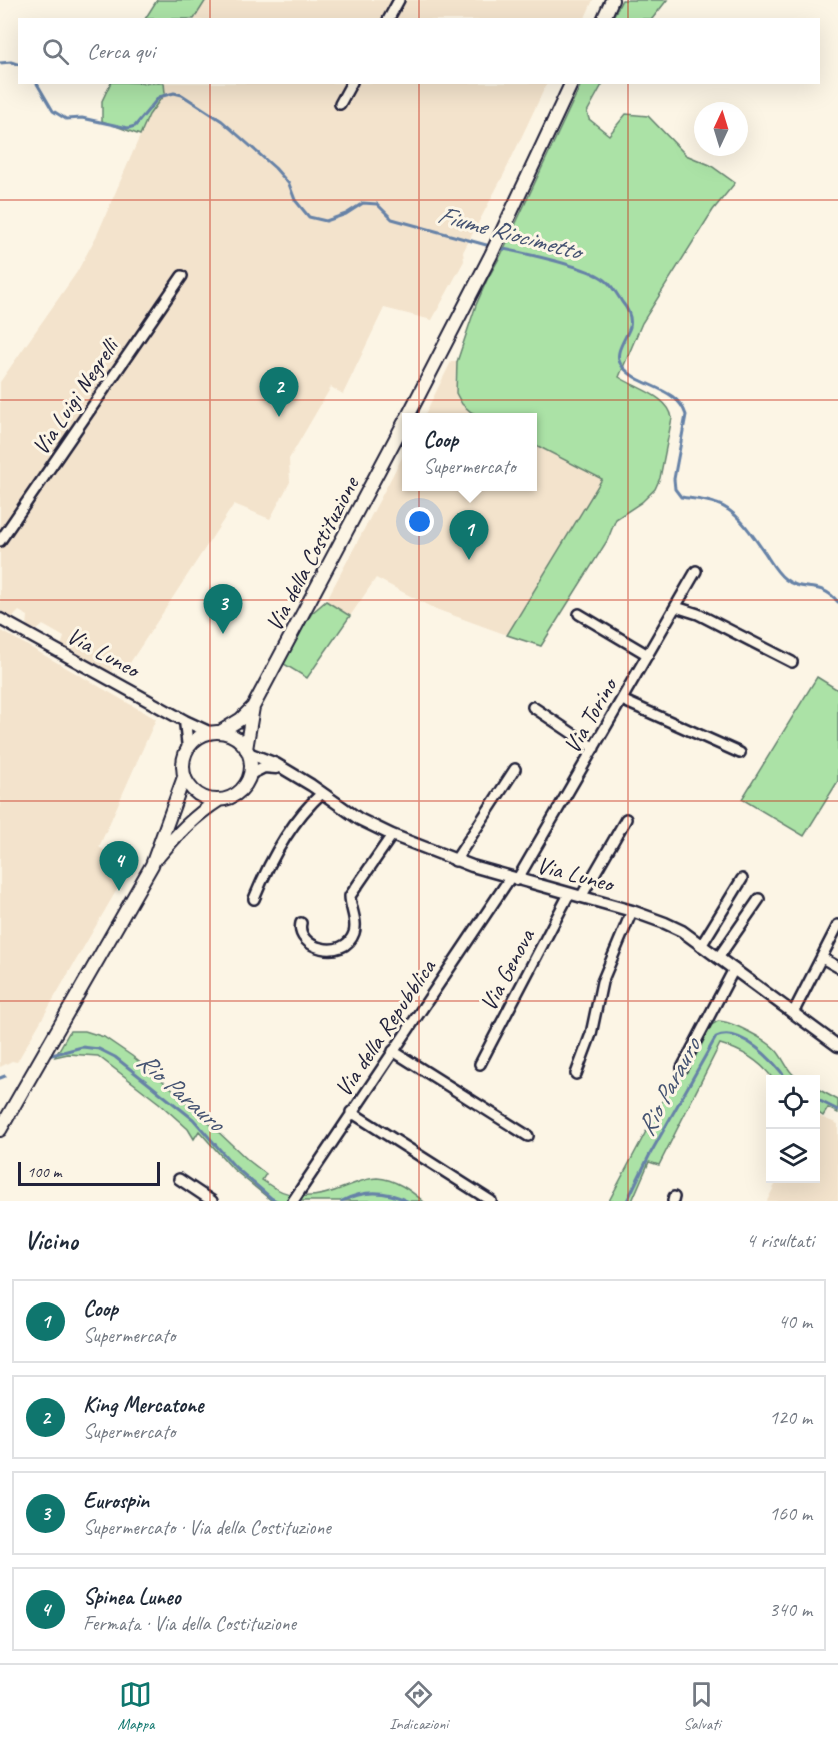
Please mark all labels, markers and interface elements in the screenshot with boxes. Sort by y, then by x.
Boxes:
search box [18,18,820,84]
icon: search [39,35,72,68]
text: Cerca qui [87,37,155,65]
north arrow [694,102,748,156]
water label: Fiume Riocimetto [434,198,588,269]
street label: Via Luigi Negrelli [25,331,126,461]
pin: 2 [260,368,298,417]
popup [402,413,537,491]
text: Coop [423,426,458,454]
text: Supermercato [423,454,516,479]
street label: Via della Costituzione [259,470,366,636]
your location [405,507,434,536]
pin: 1 [450,510,488,560]
pin: 3 [204,584,242,634]
street label: Via Luneo [62,620,147,685]
street label: Via Torino [557,671,625,759]
pin: 4 [100,842,138,891]
street label: Via Luneo [534,849,619,899]
street label: Via Genova [473,923,542,1016]
street label: Via della Repubblica [328,952,443,1102]
water label: Rio Parauro [629,1030,709,1141]
water label: Rio Parauro [130,1045,234,1141]
map controls [766,1075,820,1183]
button: locate [766,1075,820,1129]
button: layers [766,1129,820,1183]
scale bar [18,1159,160,1186]
text: 100 m [27,1162,61,1182]
text: Vicino [24,1224,78,1257]
text: 4 risultati [746,1228,814,1253]
text: Coop [83,1295,118,1323]
text: 1 [41,1309,50,1334]
text: 40 m [778,1309,812,1334]
text: Supermercato [83,1323,175,1348]
text: King Mercatone [83,1391,203,1419]
text: 2 [41,1405,50,1430]
text: 120 m [769,1405,812,1430]
text: Supermercato [83,1419,175,1444]
text: Eurospin [83,1487,149,1515]
text: 3 [41,1501,50,1526]
text: 160 m [769,1501,812,1526]
text: Supermercato · Via della Costituzione [83,1515,331,1540]
text: Spinea Luneo [83,1583,181,1611]
text: 4 [41,1597,50,1622]
text: 340 m [769,1597,812,1622]
text: Fermata · Via della Costituzione [83,1611,296,1636]
tab: Mappa [117,1678,154,1734]
tab: Indicazioni [389,1678,448,1734]
tab: Salvati [683,1678,721,1734]

